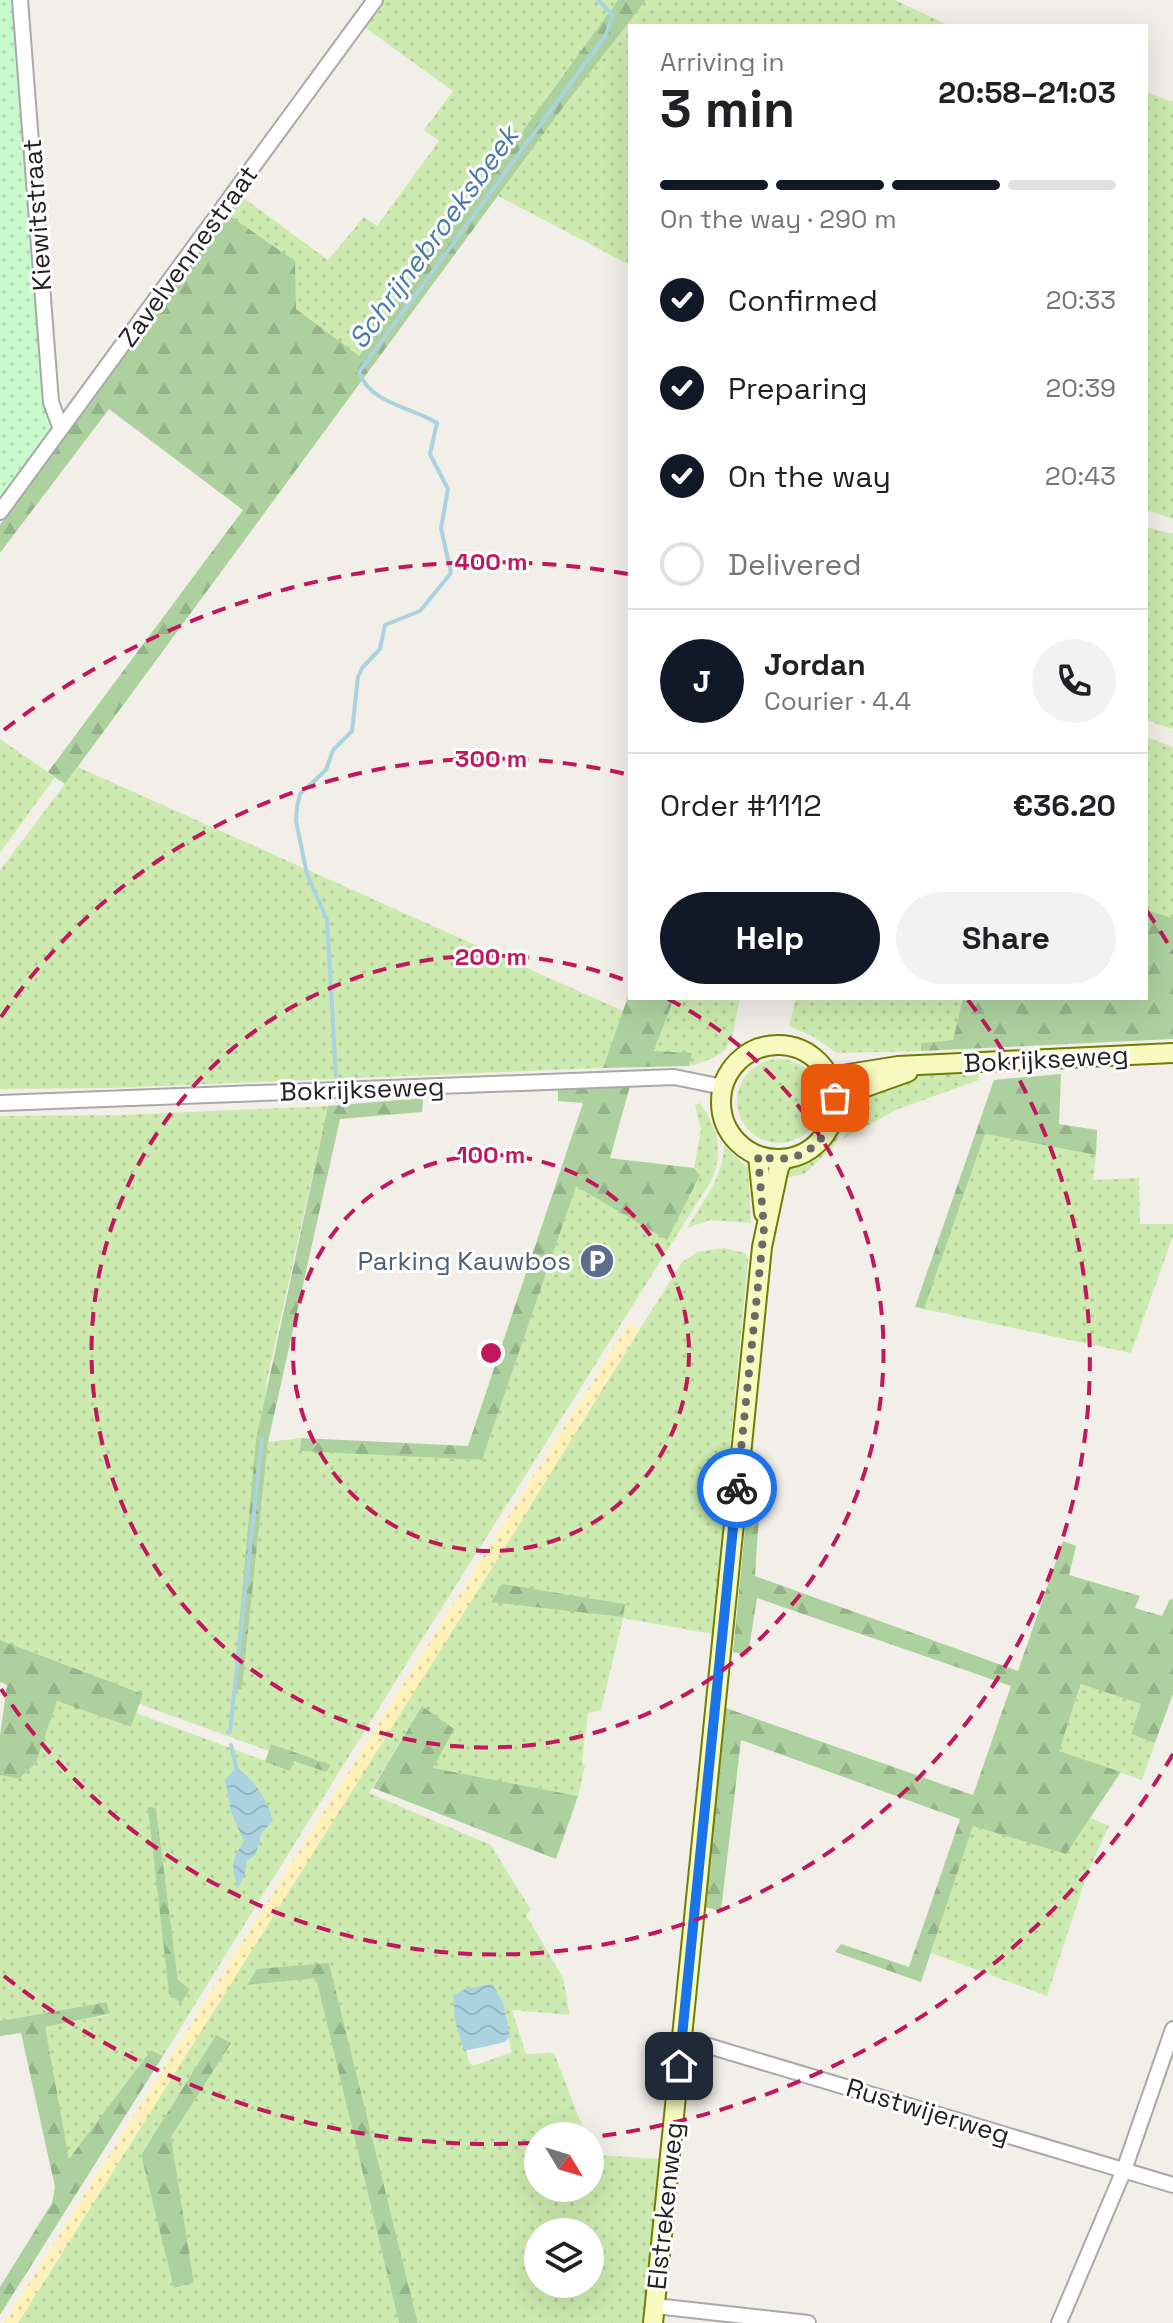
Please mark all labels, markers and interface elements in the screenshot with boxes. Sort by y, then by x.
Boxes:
text: Arriving in [660,45,784,79]
text: 20:58–21:03 [938,73,1116,112]
text: 3 min [660,76,795,142]
water label: Schrijnebroeksbeek [340,116,528,356]
street label: Kiewitstraat [15,138,59,292]
street label: Zavelvennestraat [111,158,265,354]
text: On the way · 290 m [660,202,897,236]
icon: check [660,278,704,322]
text: Confirmed [728,281,878,320]
text: 20:33 [1046,283,1116,317]
icon: check [660,366,704,410]
text: Preparing [728,369,867,408]
text: 20:39 [1045,371,1116,405]
icon: check [660,454,704,498]
text: On the way [728,457,891,496]
text: 20:43 [1045,459,1116,493]
text: Delivered [728,545,862,584]
text: 400 m [455,546,527,577]
button: phone [1032,639,1116,723]
text: Jordan [764,645,866,684]
text: J [693,662,711,701]
text: Courier · 4.4 [764,684,911,718]
text: 300 m [455,743,527,774]
text: Order #1112 [660,786,822,825]
text: €36.20 [1013,786,1116,825]
button: Help [660,892,880,984]
button: Share [896,892,1116,984]
text: 200 m [455,941,527,972]
street label: Bokrijkseweg [963,1038,1129,1080]
pin [801,1064,869,1132]
street label: Bokrijkseweg [279,1069,445,1109]
icon: bag [813,1076,857,1120]
text: 100 m [457,1139,525,1170]
parking icon: Parking Kauwbos [578,1242,616,1280]
place label: Parking Kauwbos [358,1244,571,1278]
centre of rings [477,1339,505,1367]
courier [697,1448,777,1528]
icon: bike [715,1466,759,1510]
pin [645,2032,713,2100]
icon: home [657,2044,701,2088]
street label: Rustwijerweg [842,2070,1014,2152]
street label: Elstrekenweg [639,2121,691,2291]
north arrow [524,2122,604,2202]
map controls [524,2122,604,2298]
button: layers [524,2218,604,2298]

